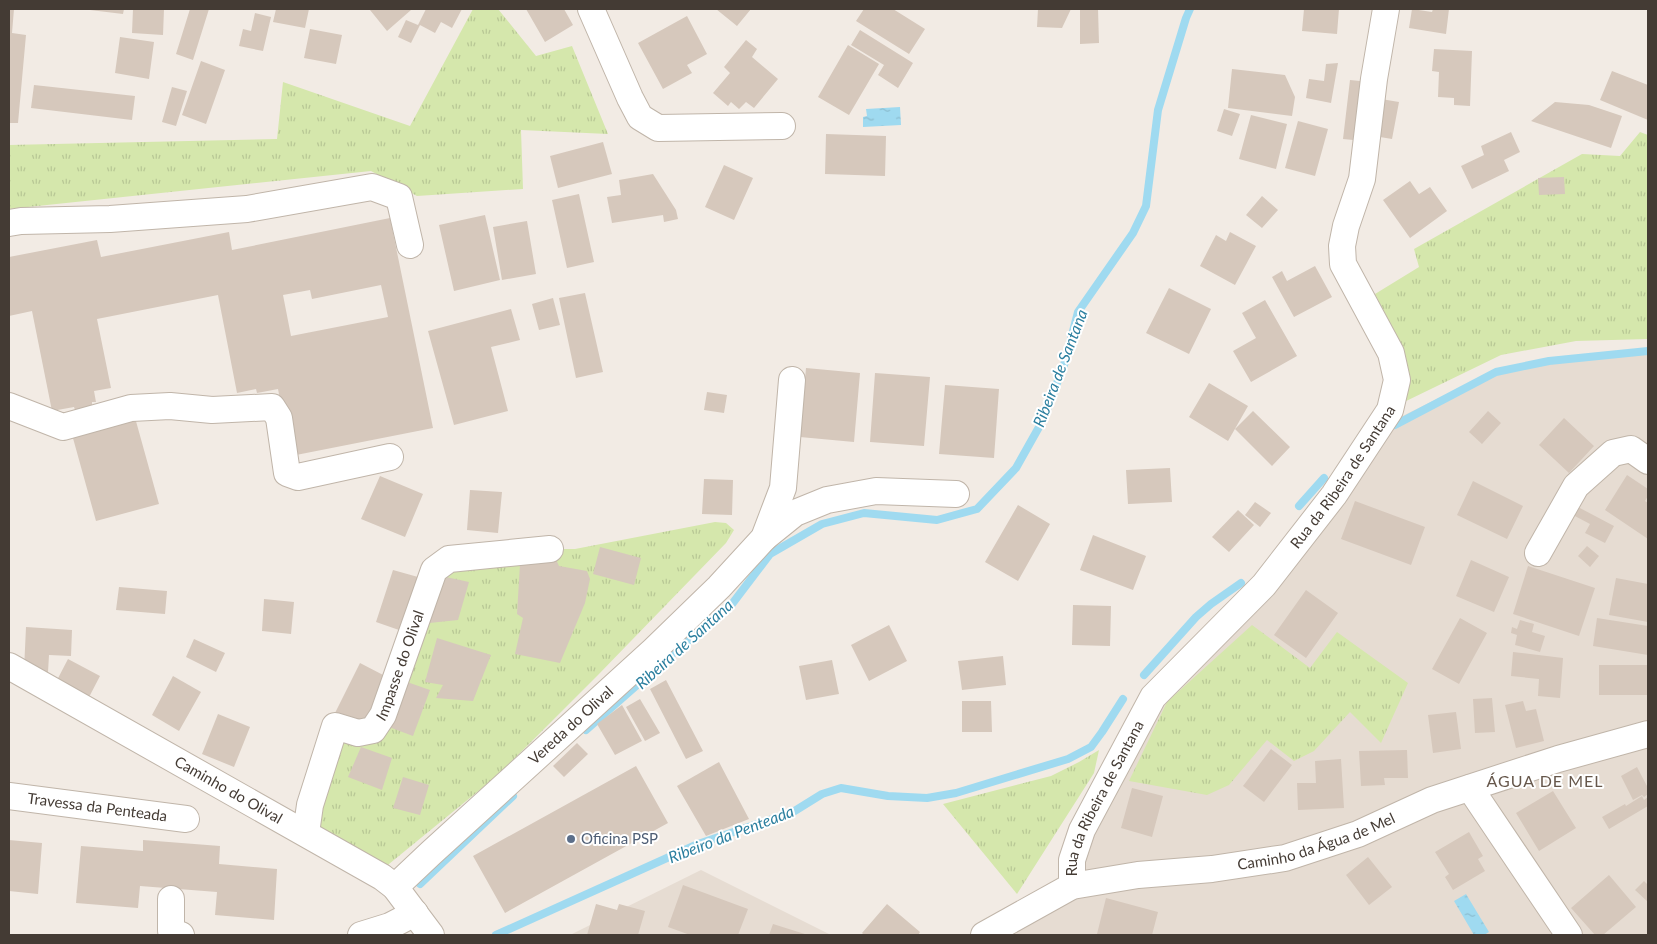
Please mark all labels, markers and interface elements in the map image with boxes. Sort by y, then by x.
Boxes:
water label: Ribeira de Santana [1028,306,1091,429]
street label: Rua da Ribeira de Santana [1286,402,1399,552]
water label: Ribeira de Santana [631,595,736,692]
street label: Impasse do Olival [372,608,427,724]
street label: Vereda do Olival [524,682,616,768]
street label: Rua da Ribeira de Santana [1062,717,1147,876]
street label: Caminho do Olival [172,752,286,827]
district label: ÁGUA DE MEL [1487,771,1603,790]
street label: Travessa da Penteada [26,788,168,824]
water label: Ribeiro da Penteada [665,801,796,866]
street label: Caminho da Água de Mel [1236,808,1398,873]
place label: Oficina PSP [581,829,658,847]
marker: Oficina PSP [565,833,577,845]

